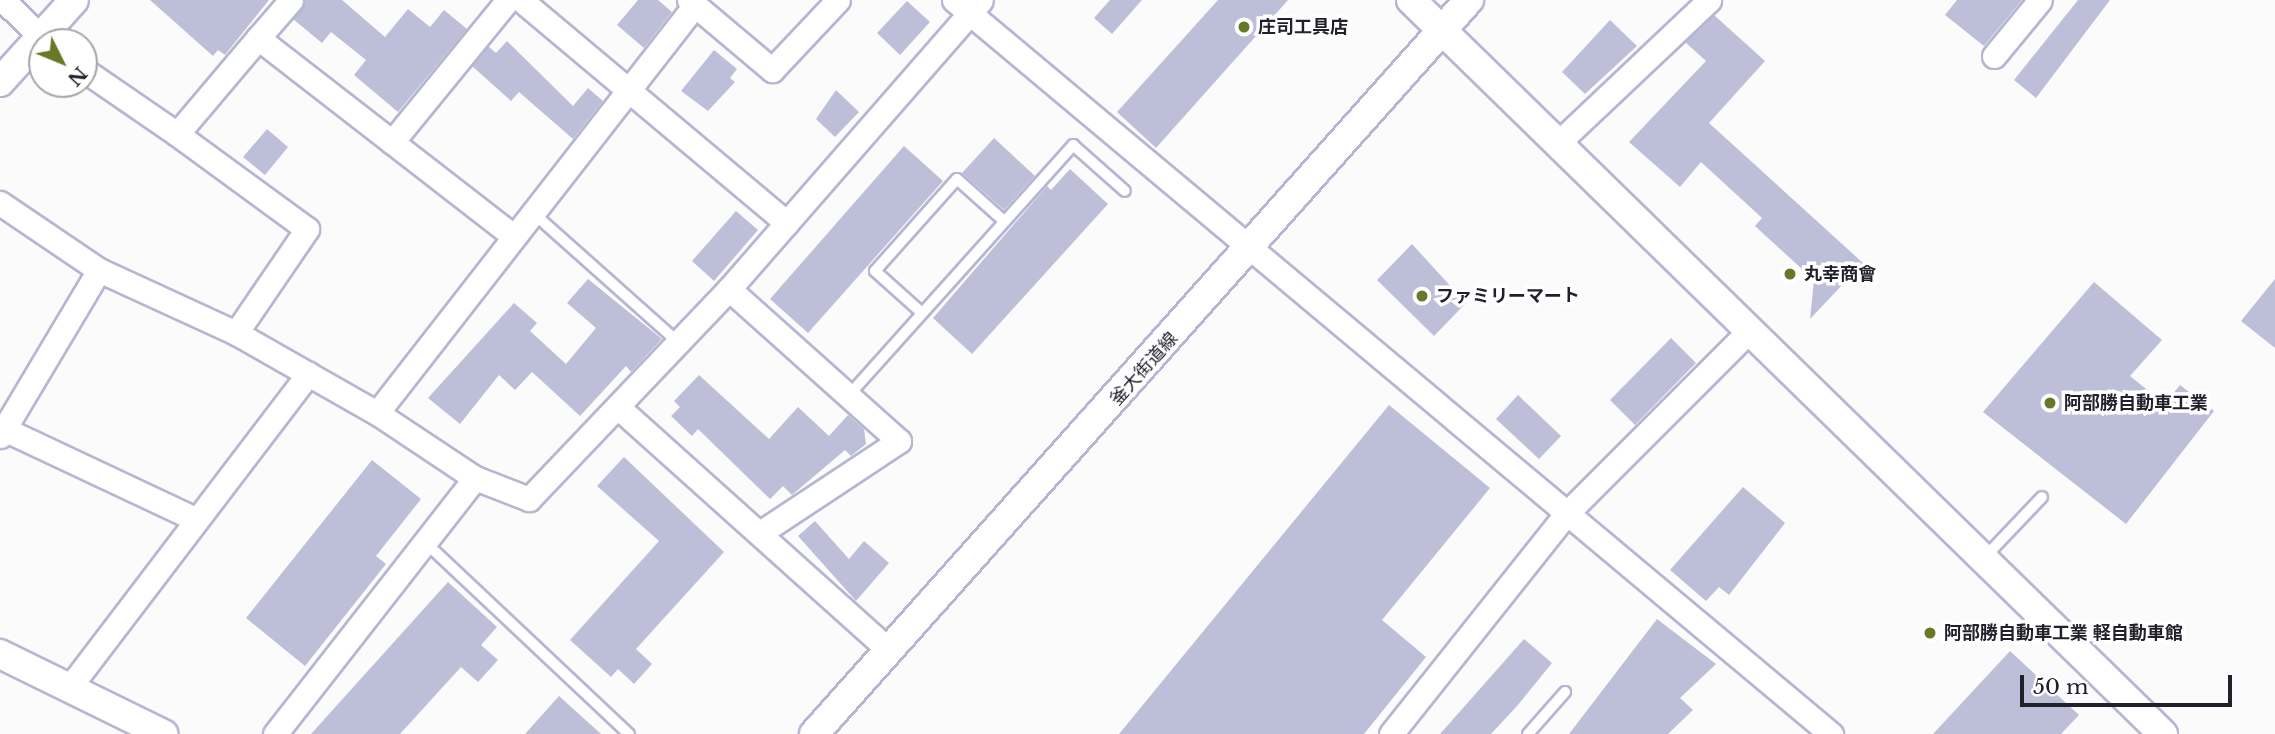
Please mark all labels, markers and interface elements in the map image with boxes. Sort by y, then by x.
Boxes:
place label: 庄司工具店 [1258,16,1348,38]
marker: 庄司工具店 [1236,19,1252,35]
north arrow [28,28,98,98]
text: N [63,62,92,91]
place label: 丸幸商會 [1804,263,1876,285]
marker: 丸幸商會 [1782,266,1798,282]
place label: ファミリーマート [1436,285,1580,307]
marker: ファミリーマート [1414,288,1430,304]
street label: 釜大街道線 [1106,328,1182,410]
place label: 阿部勝自動車工業 [2064,392,2208,414]
marker: 阿部勝自動車工業 [2042,395,2058,411]
place label: 阿部勝自動車工業 軽自動車館 [1944,622,2183,644]
marker: 阿部勝自動車工業 軽自動車館 [1922,625,1938,641]
scale bar [2023,660,2235,704]
text: 50 m [2033,674,2088,700]

